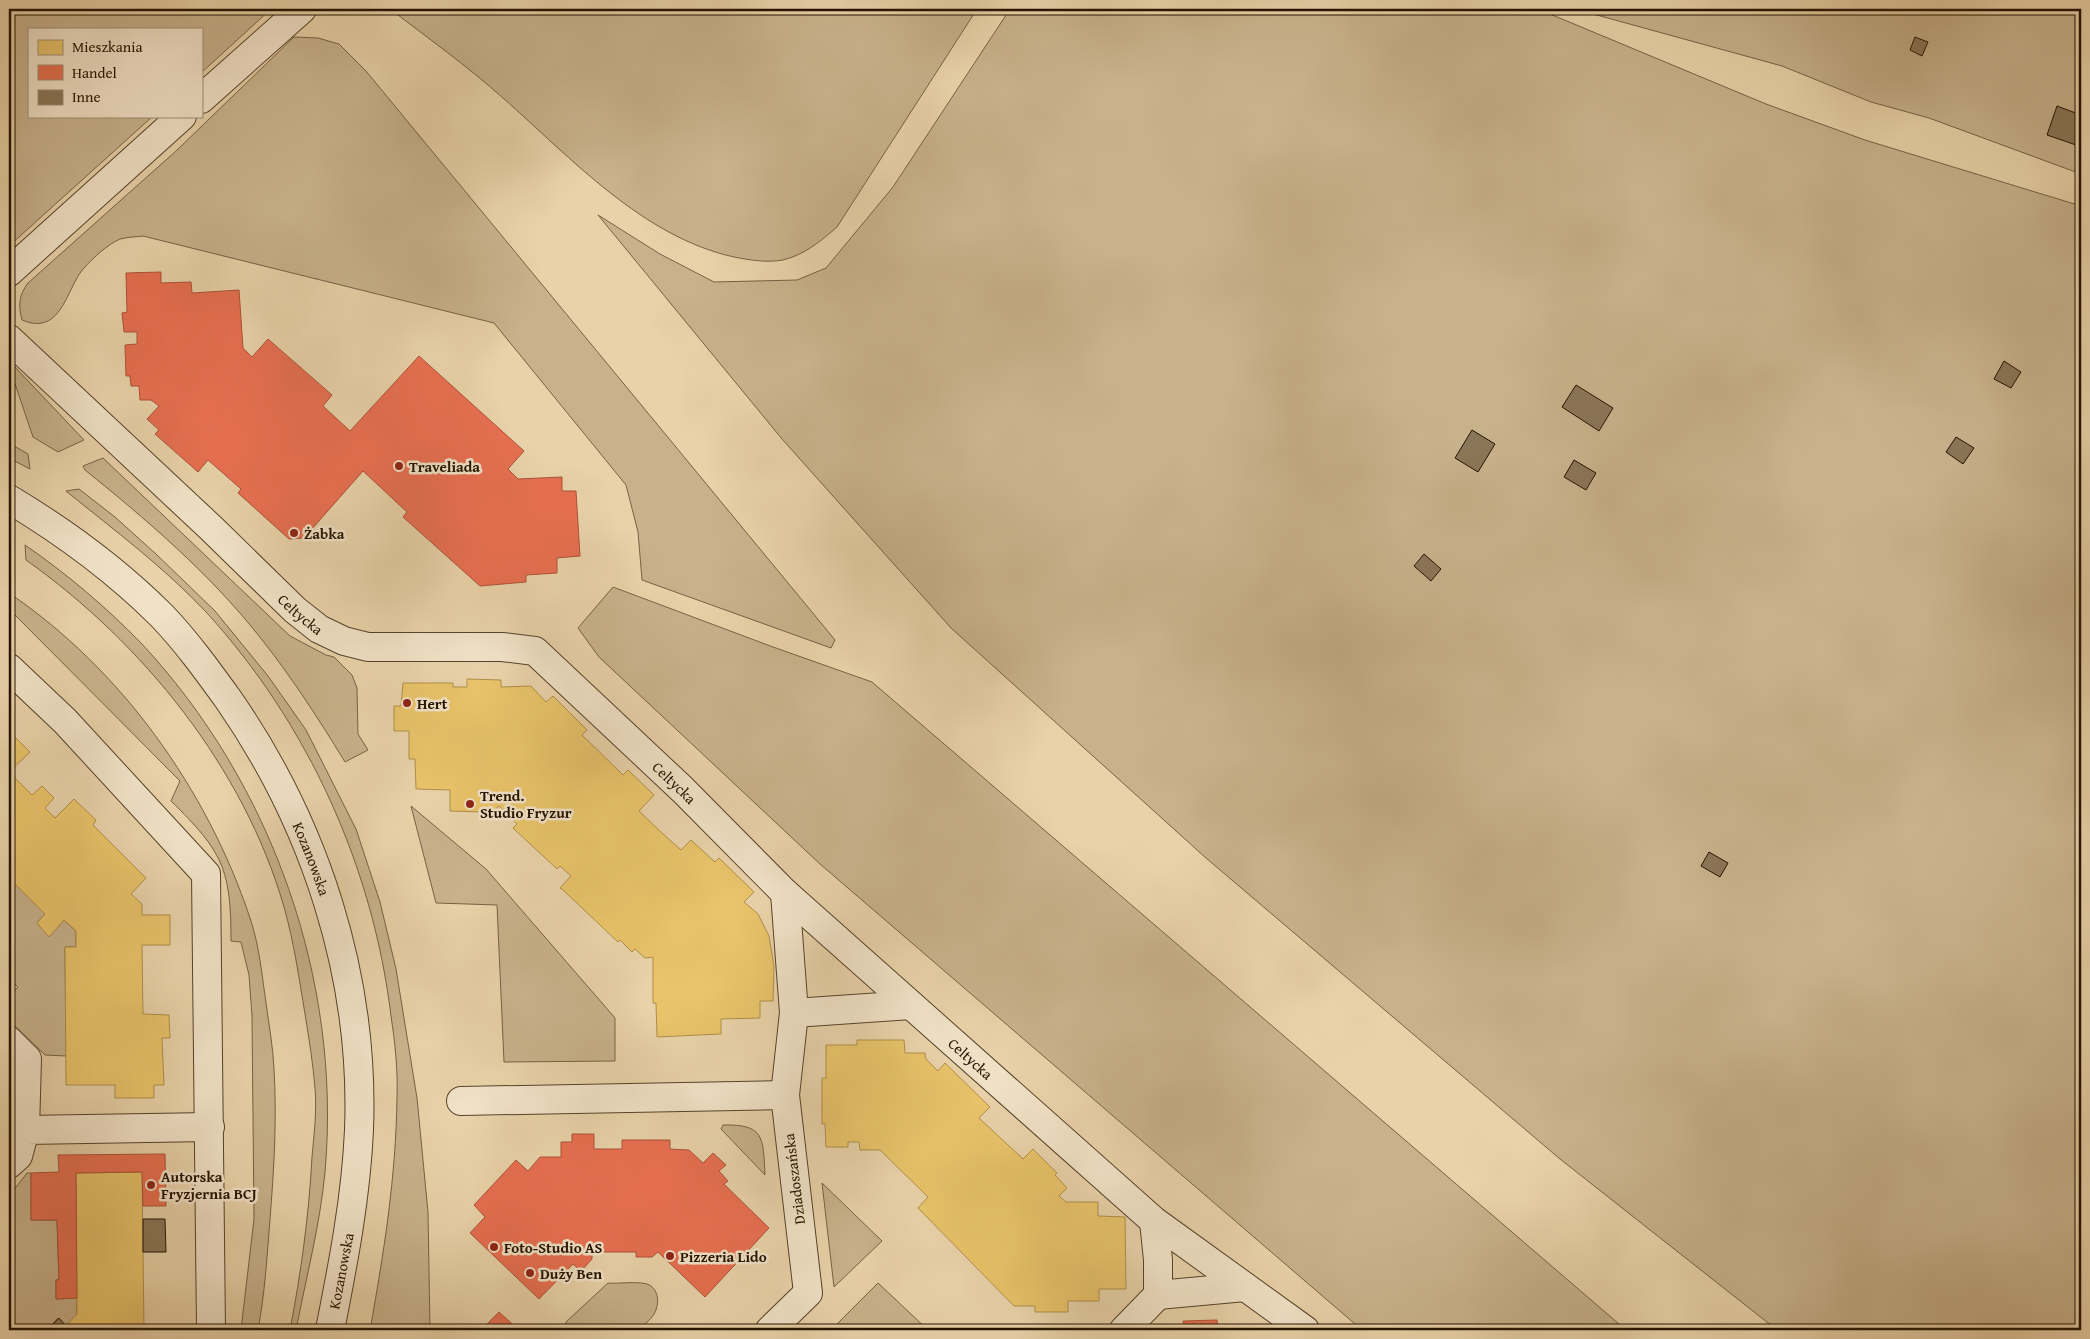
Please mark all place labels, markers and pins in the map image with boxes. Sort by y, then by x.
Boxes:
place label: Traveliada [409,456,480,477]
marker: Traveliada [393,460,405,472]
place label: Żabka [304,523,345,544]
marker: Żabka [288,527,300,539]
place label: Hert [417,693,448,714]
marker: Hert [401,697,413,709]
place label: Trend. Studio Fryzur [480,785,572,823]
marker: Trend. Studio Fryzur [464,798,476,810]
place label: Autorska Fryzjernia BCJ [161,1166,257,1204]
marker: Autorska Fryzjernia BCJ [145,1179,157,1191]
place label: Foto-Studio AS [504,1237,603,1258]
marker: Foto-Studio AS [488,1241,500,1253]
place label: Pizzeria Lido [680,1246,767,1267]
marker: Pizzeria Lido [664,1250,676,1262]
place label: Duży Ben [540,1263,602,1284]
marker: Duży Ben [524,1267,536,1279]

